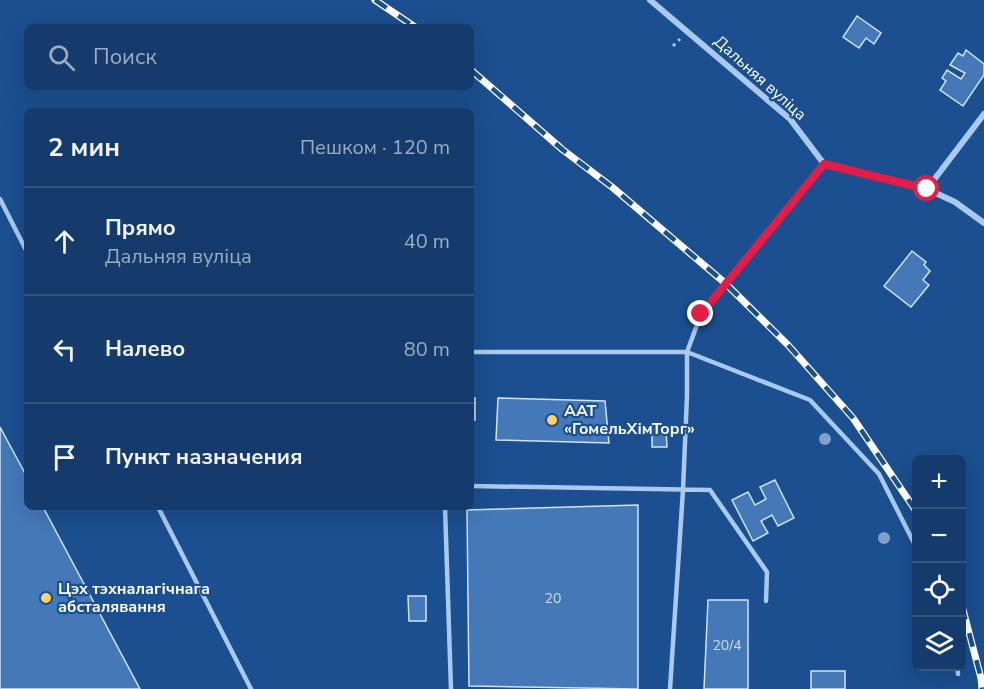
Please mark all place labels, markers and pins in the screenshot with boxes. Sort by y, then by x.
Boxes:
place label: ААТ «ГомельХімТорг» [564,400,695,440]
marker: ААТ «ГомельХімТорг» [545,413,559,427]
place label: Цэх тэхналагічнага абсталявання [58,578,210,618]
marker: Цэх тэхналагічнага абсталявання [39,591,53,605]

